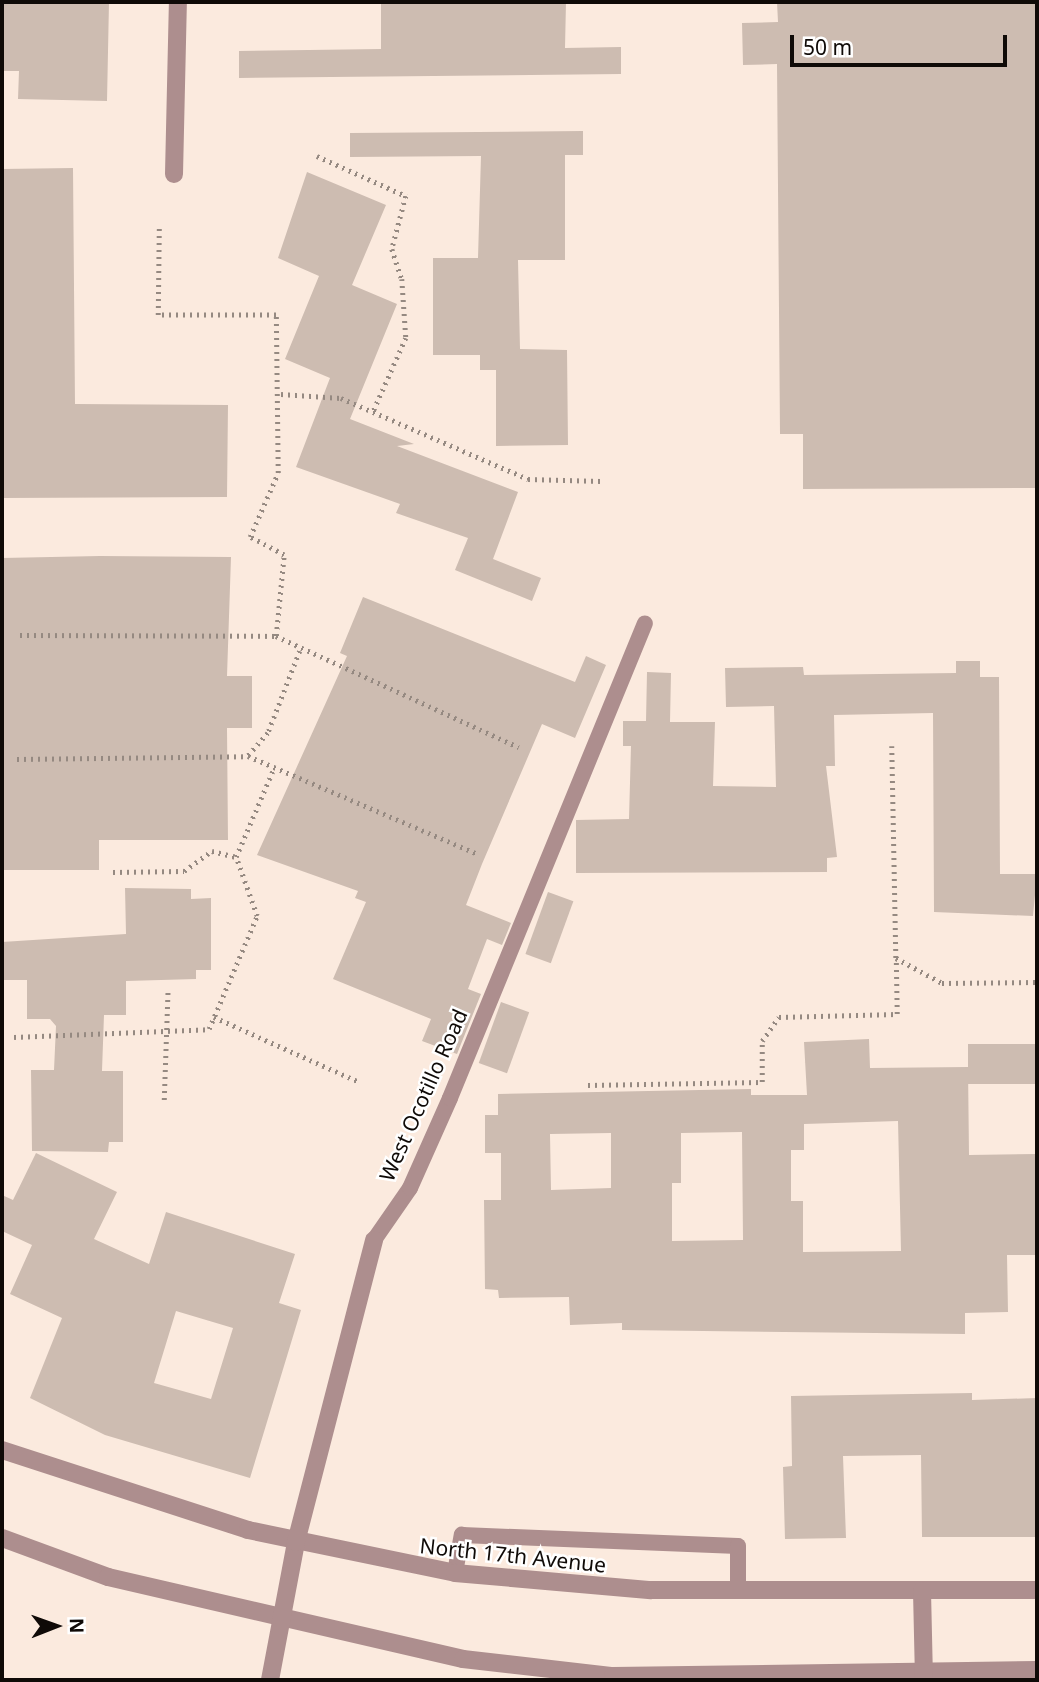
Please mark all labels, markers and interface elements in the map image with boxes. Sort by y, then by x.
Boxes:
scale bar [794,21,1011,65]
text: 50 m [803,33,852,61]
street label: West Ocotillo Road [374,1005,472,1185]
street label: North 17th Avenue [419,1533,607,1577]
north arrow [21,1591,91,1661]
text: N [64,1618,90,1634]

